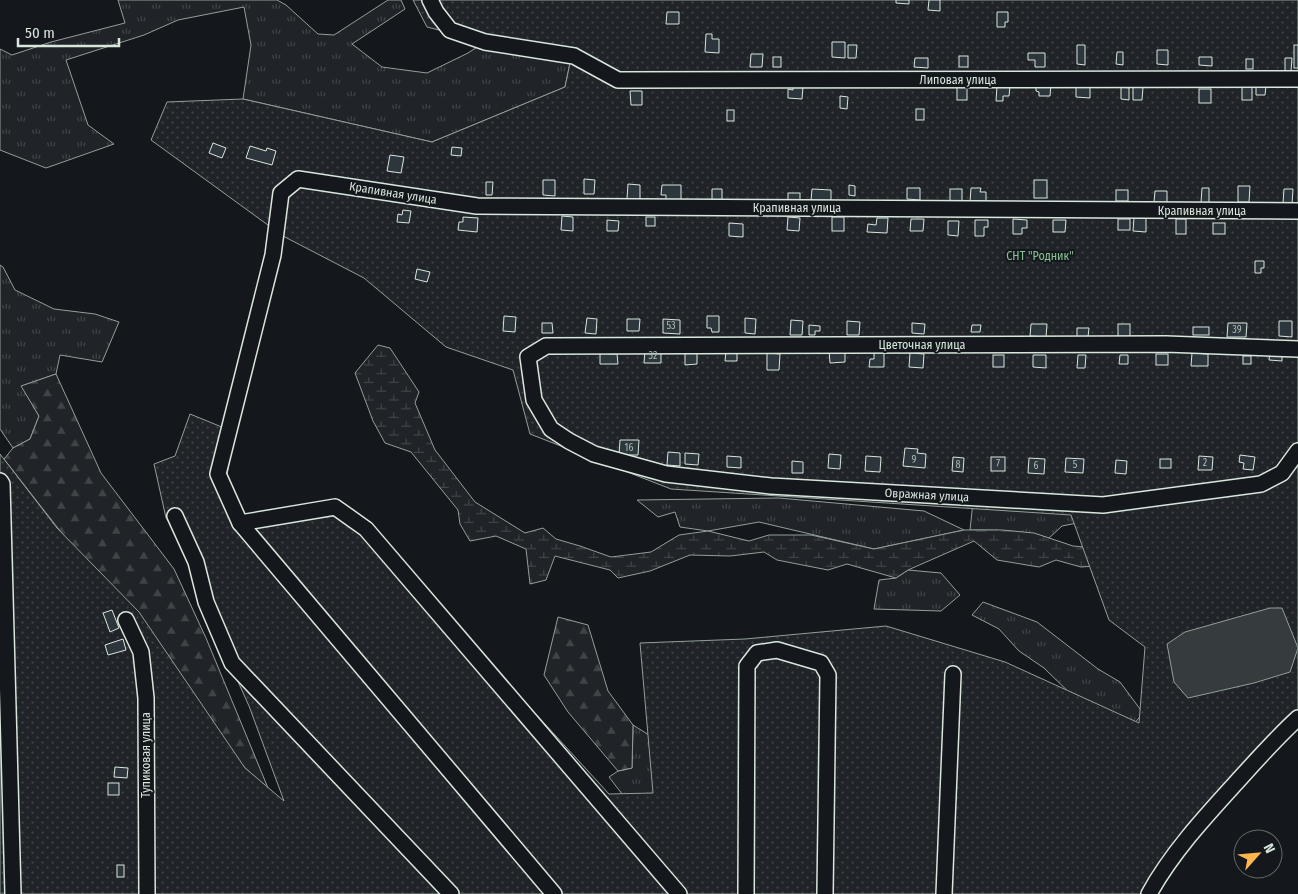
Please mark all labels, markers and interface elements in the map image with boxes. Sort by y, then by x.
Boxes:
scale bar [18,15,119,47]
text: 50 m [25,24,55,42]
street label: Липовая улица [920,73,997,87]
street label: Крапивная улица [348,179,438,207]
street label: Крапивная улица [753,201,841,215]
street label: Крапивная улица [1158,204,1246,218]
park label: СНТ "Родник" [1006,249,1074,263]
house number: 53 [666,320,676,332]
house number: 39 [1232,324,1242,336]
street label: Цветочная улица [879,338,966,352]
house number: 32 [649,350,658,362]
house number: 16 [625,442,633,454]
house number: 9 [912,454,917,466]
house number: 2 [1203,457,1208,469]
house number: 7 [996,458,1000,470]
house number: 8 [956,459,961,471]
house number: 5 [1073,459,1078,471]
house number: 6 [1034,460,1039,472]
street label: Овражная улица [884,486,970,504]
street label: Тупиковая улица [139,712,153,798]
north arrow [1233,829,1283,879]
text: N [1260,841,1279,856]

